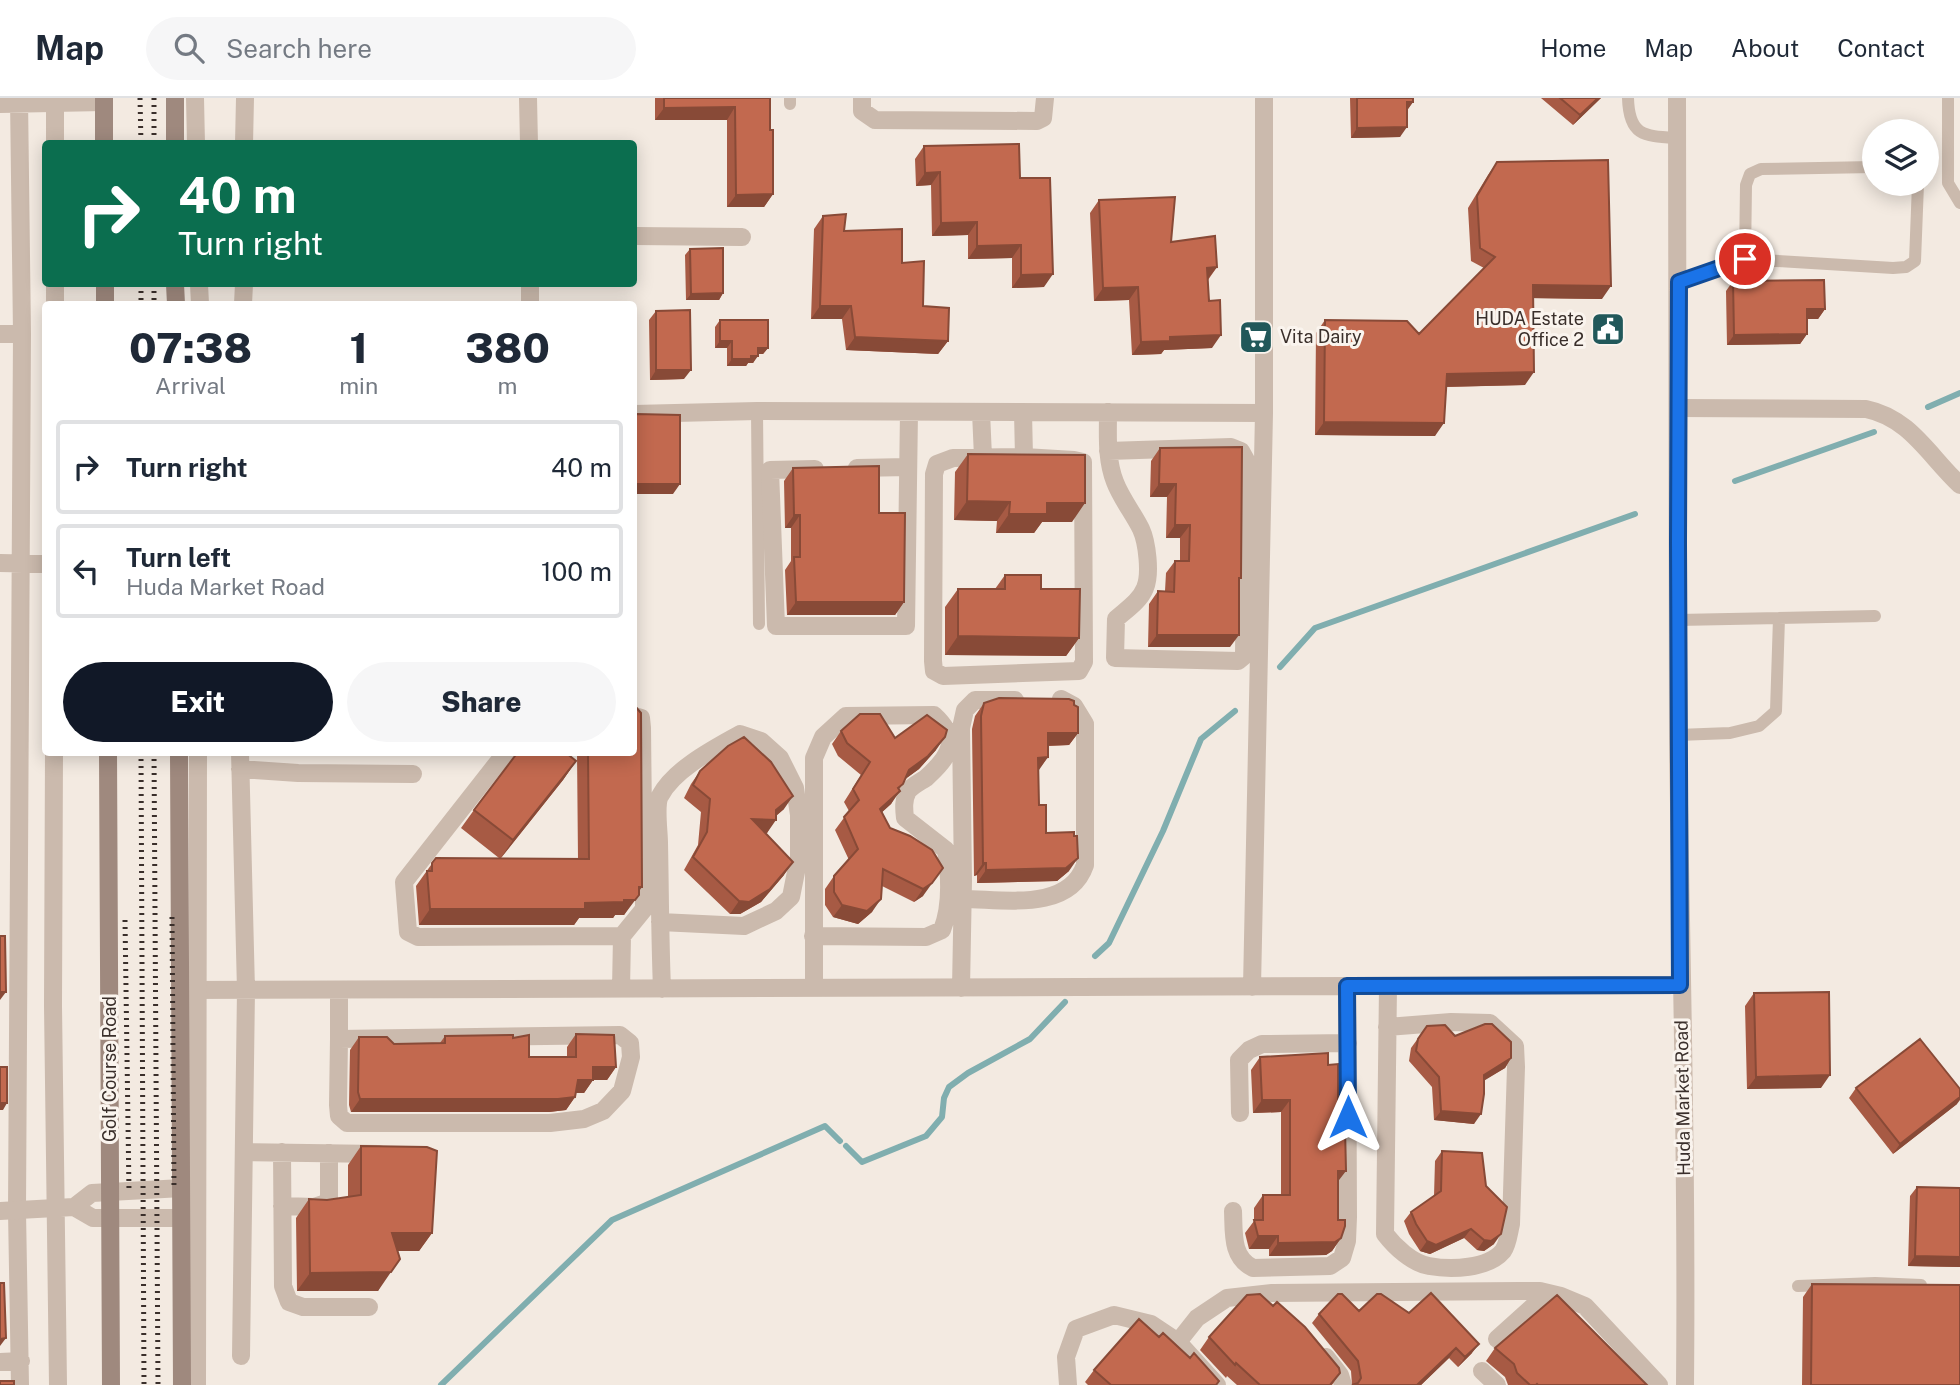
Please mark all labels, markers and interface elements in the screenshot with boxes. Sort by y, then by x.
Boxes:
search box [146,17,636,80]
text: Map [35,29,104,67]
icon: search [170,29,208,67]
text: Search here [226,33,372,64]
text: Home [1540,34,1606,62]
text: Map [1644,34,1693,62]
text: About [1731,34,1799,62]
text: Contact [1837,34,1925,62]
map controls [1862,119,1939,196]
button: layers [1862,119,1939,196]
text: 40 m [178,166,297,224]
icon: right [63,168,154,259]
text: Turn right [178,225,323,262]
pin [1715,229,1775,289]
icon: arrive [1726,240,1764,278]
place label: HUDA Estate Office 2 [1475,308,1584,350]
public building icon: HUDA Estate Office 2 [1589,310,1627,348]
supermarket icon: Vita Dairy [1237,318,1275,356]
text: 07:38 [129,323,252,372]
text: 1 [349,323,368,372]
text: 380 [465,323,550,372]
place label: Vita Dairy [1280,326,1362,347]
text: Arrival [155,372,226,399]
text: min [339,372,378,399]
text: m [498,372,518,399]
icon: right [67,448,105,486]
text: Turn right [126,452,248,483]
text: 40 m [551,452,612,483]
text: Turn left [126,542,231,573]
icon: left [67,552,105,590]
text: 100 m [541,556,612,587]
text: Huda Market Road [126,573,325,600]
button: Exit [63,662,333,742]
button: Share [347,662,616,742]
street label: Golf Course Road [99,996,120,1142]
street label: Huda Market Road [1671,1020,1694,1176]
position arrow [1311,1080,1385,1154]

